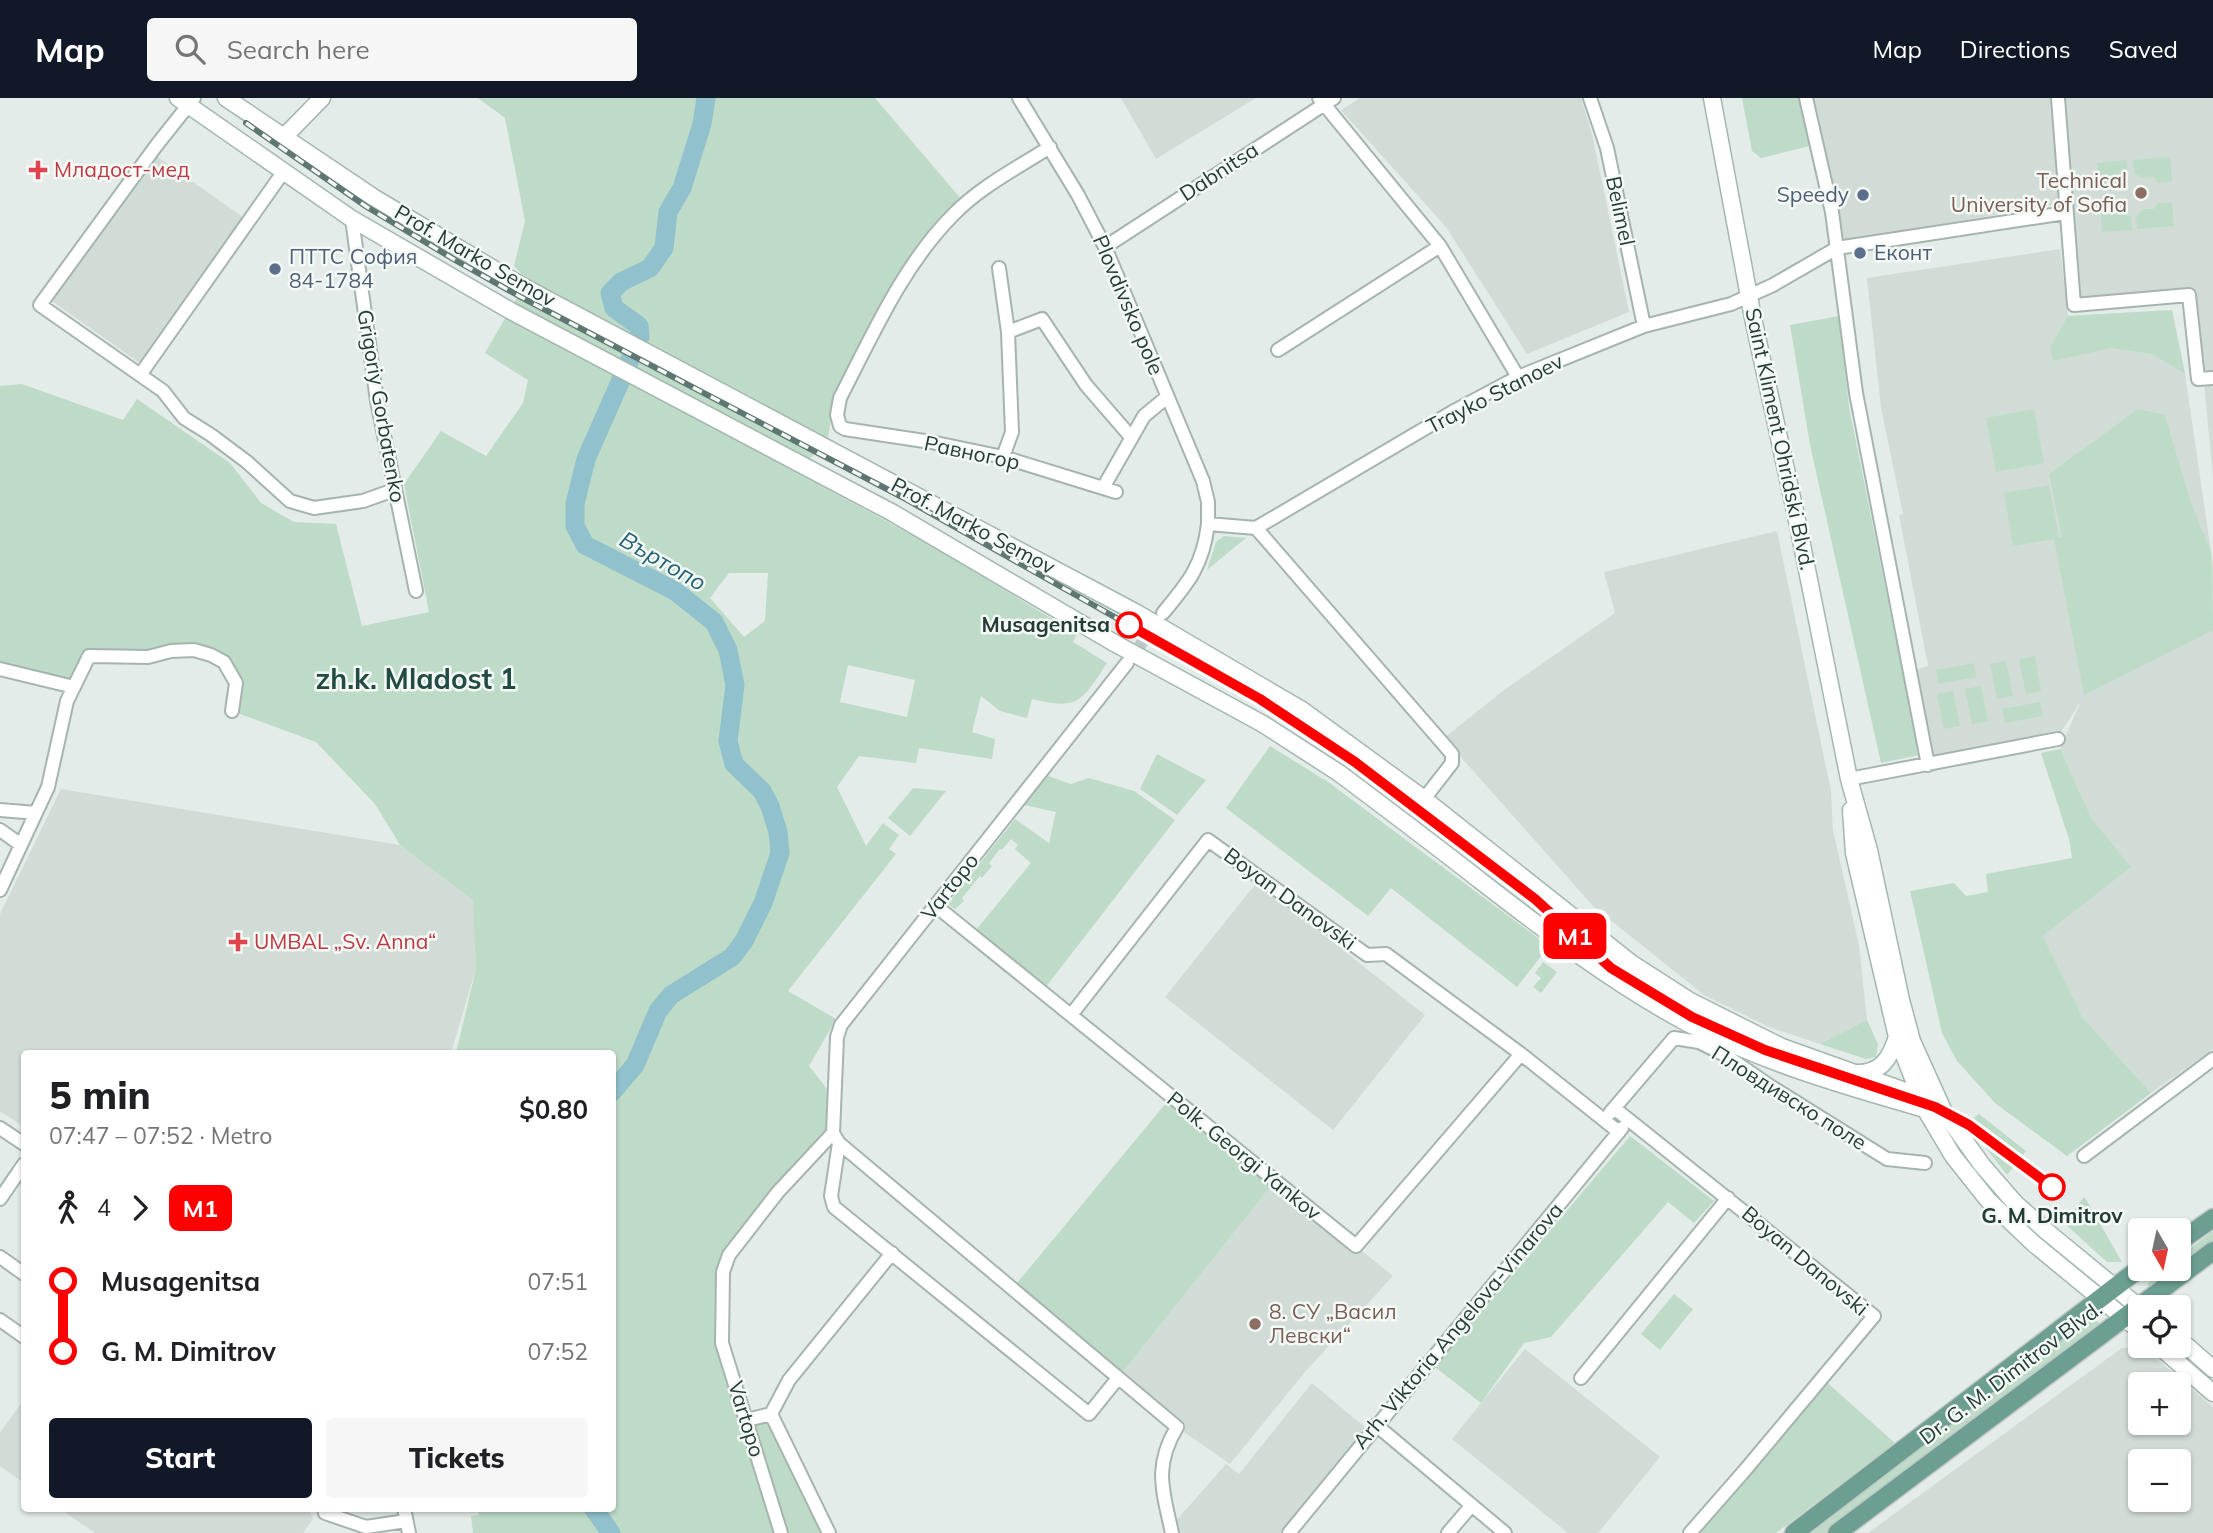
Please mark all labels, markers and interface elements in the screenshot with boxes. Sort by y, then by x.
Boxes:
search box [147,18,637,81]
text: Map [35,29,105,70]
icon: search [171,30,209,68]
text: Search here [227,33,370,66]
text: Map [1872,34,1922,64]
text: Directions [1960,34,2071,64]
text: Saved [2109,34,2178,64]
street label: Dabnitsa [1174,136,1263,206]
place label: Младост-мед [54,156,190,182]
marker: Младост-мед [28,160,48,180]
place label: Technical University of Sofia [1951,167,2127,217]
street label: Belimel [1601,174,1641,248]
place label: Speedy [1777,181,1849,207]
marker: Technical University of Sofia [2133,185,2149,201]
marker: Speedy [1855,187,1871,203]
street label: Prof. Marko Semov [390,198,561,312]
street label: Plovdivsko pole [1088,231,1170,378]
place label: Еконт [1874,239,1932,265]
place label: ПТТС София 84-1784 [289,243,417,293]
marker: Еконт [1852,245,1868,261]
marker: ПТТС София 84-1784 [267,261,283,277]
street label: Saint Kliment Ohridski Blvd. [1740,305,1821,572]
street label: Grigoriy Gorbatenko [352,307,412,504]
street label: Trayko Stanoev [1422,347,1567,439]
street label: Равногор [922,429,1022,475]
street label: Prof. Marko Semov [887,471,1060,579]
water label: Въртопо [615,524,712,597]
place label: Musagenitsa [981,611,1110,637]
marker: Musagenitsa [1116,612,1142,638]
district label: zh.k. Mladost 1 [316,661,516,696]
street label: Boyan Danovski [1219,842,1362,955]
street label: Vartopo [915,848,983,925]
line badge: M1 [1544,913,1606,959]
text: M1 [1557,921,1593,951]
place label: UMBAL „Sv. Anna“ [254,928,436,954]
marker: UMBAL „Sv. Anna“ [228,932,248,952]
street label: Пловдивско поле [1707,1039,1872,1155]
text: 5 min [49,1071,151,1119]
street label: Polk. Georgi Yankov [1162,1085,1327,1225]
text: $0.80 [519,1093,588,1126]
text: 07:47 – 07:52 · Metro [49,1121,272,1150]
marker: G. M. Dimitrov [2039,1174,2065,1200]
icon: walk [49,1189,87,1227]
icon: forward [121,1189,159,1227]
text: 4 [97,1193,111,1222]
text: M1 [183,1193,218,1223]
street label: Arh. Viktoria Angelova-Vinarova [1347,1197,1568,1454]
street label: Boyan Danovski [1737,1200,1874,1321]
place label: G. M. Dimitrov [1981,1202,2123,1228]
north arrow [2128,1218,2191,1281]
map controls [2128,1218,2191,1512]
text: Musagenitsa [101,1265,260,1298]
text: 07:51 [528,1267,588,1296]
street label: Dr. G. M. Dimitrov Blvd. [1914,1295,2107,1449]
button: locate [2128,1295,2191,1358]
place label: 8. СУ „Васил Левски“ [1269,1298,1396,1348]
marker: 8. СУ „Васил Левски“ [1247,1316,1263,1332]
text: G. M. Dimitrov [101,1335,276,1368]
text: 07:52 [528,1337,588,1366]
button: + [2128,1372,2191,1435]
street label: Vartopo [723,1378,771,1460]
button: Start [49,1418,312,1498]
button: Tickets [326,1418,588,1498]
button: − [2128,1449,2191,1512]

